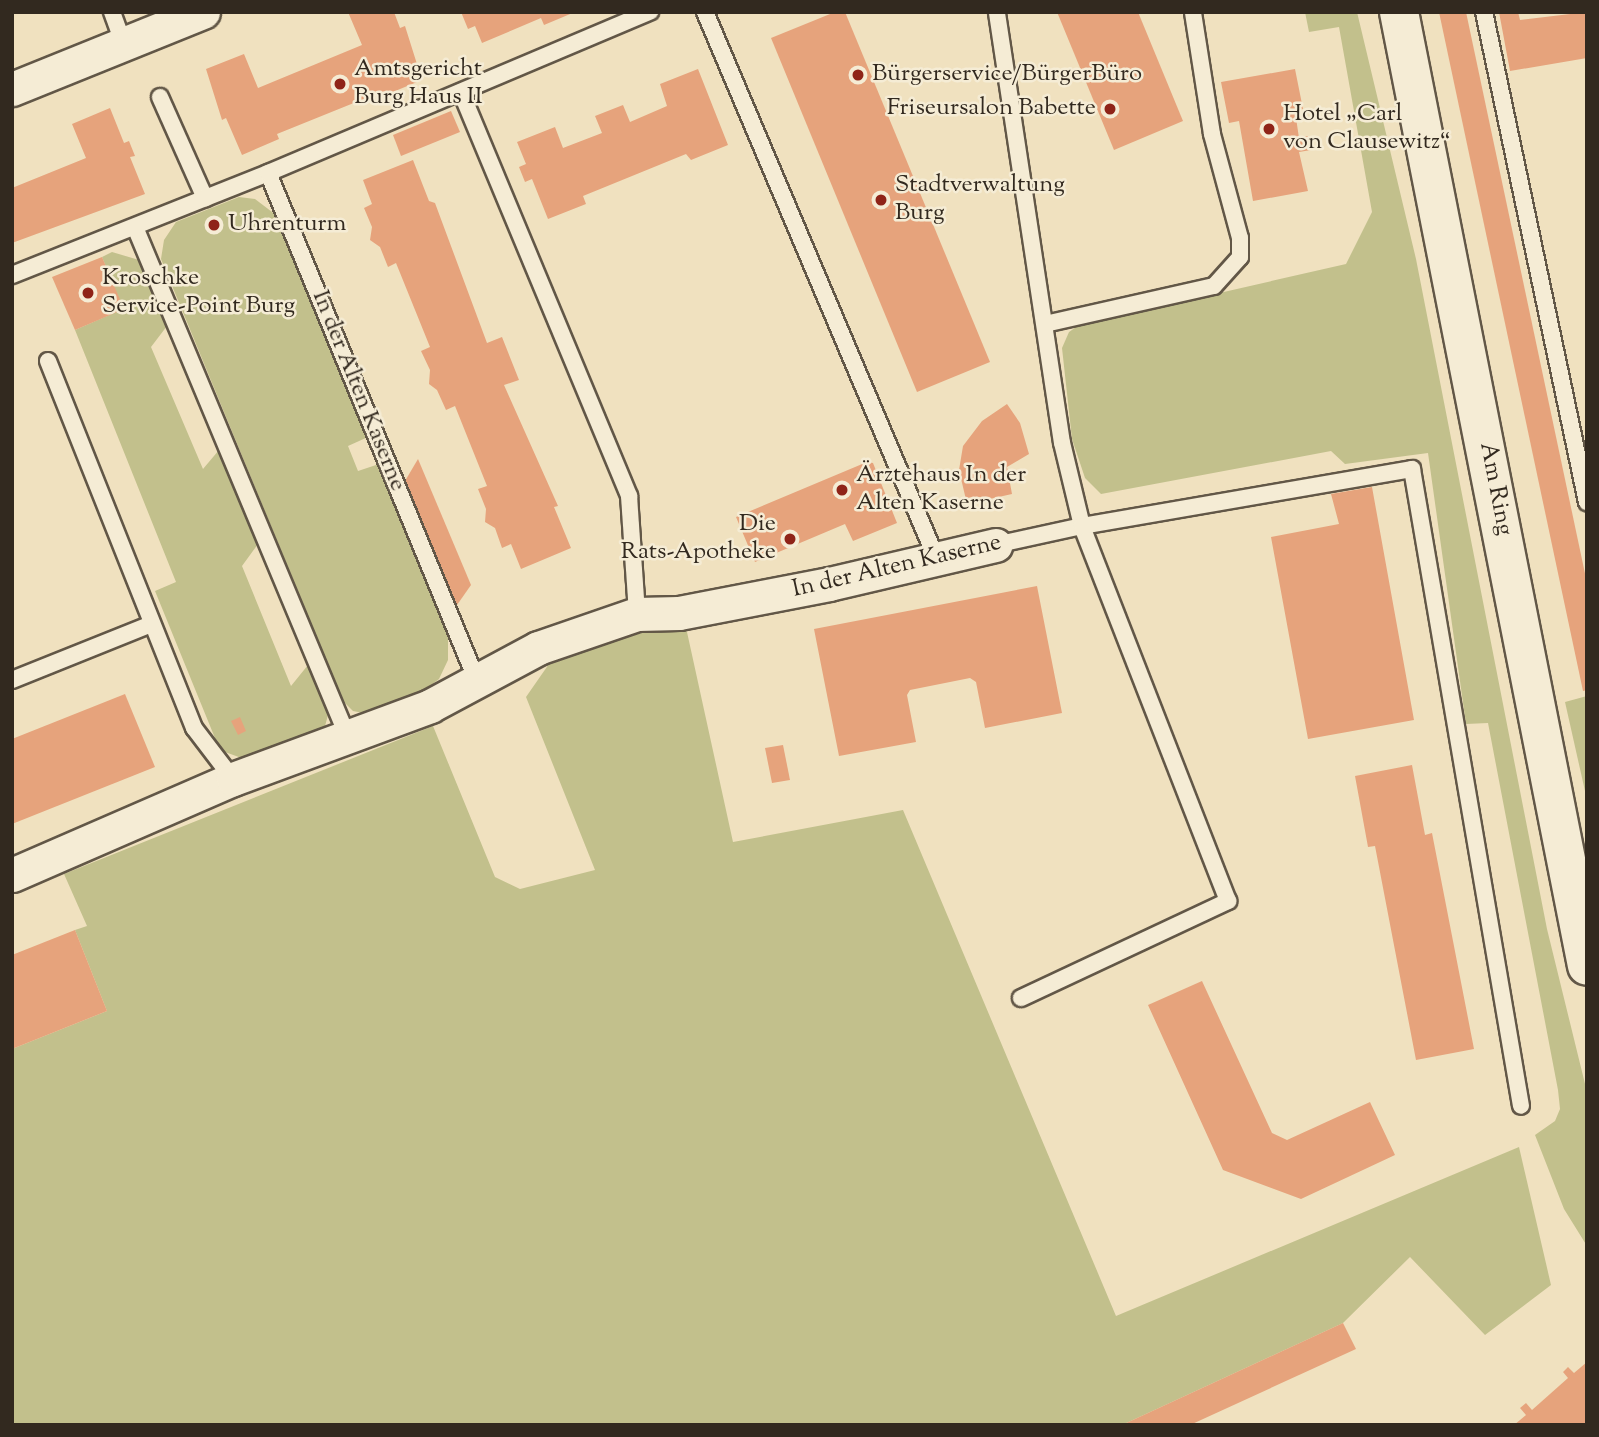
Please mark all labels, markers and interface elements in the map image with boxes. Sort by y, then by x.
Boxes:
place label: Amtsgericht Burg Haus II [354,56,483,112]
place label: Bürgerservice/BürgerBüro [872,61,1142,89]
marker: Bürgerservice/BürgerBüro [850,67,866,83]
marker: Amtsgericht Burg Haus II [332,76,348,92]
place label: Friseursalon Babette [887,95,1096,123]
marker: Friseursalon Babette [1102,101,1118,117]
place label: Hotel „Carl von Clausewitz“ [1283,101,1450,157]
marker: Hotel „Carl von Clausewitz“ [1261,121,1277,137]
place label: Stadtverwaltung Burg [895,172,1065,228]
marker: Stadtverwaltung Burg [873,192,889,208]
place label: Uhrenturm [228,211,346,239]
marker: Uhrenturm [206,217,222,233]
place label: Kroschke Service-Point Burg [102,265,295,321]
marker: Kroschke Service-Point Burg [80,285,96,301]
street label: In der Alten Kaserne [305,287,411,495]
street label: Am Ring [1472,440,1518,538]
place label: Ärztehaus In der Alten Kaserne [856,462,1026,518]
marker: Ärztehaus In der Alten Kaserne [834,482,850,498]
place label: Die Rats-Apotheke [621,511,776,567]
street label: In der Alten Kaserne [790,529,1004,605]
marker: Die Rats-Apotheke [782,531,798,547]

